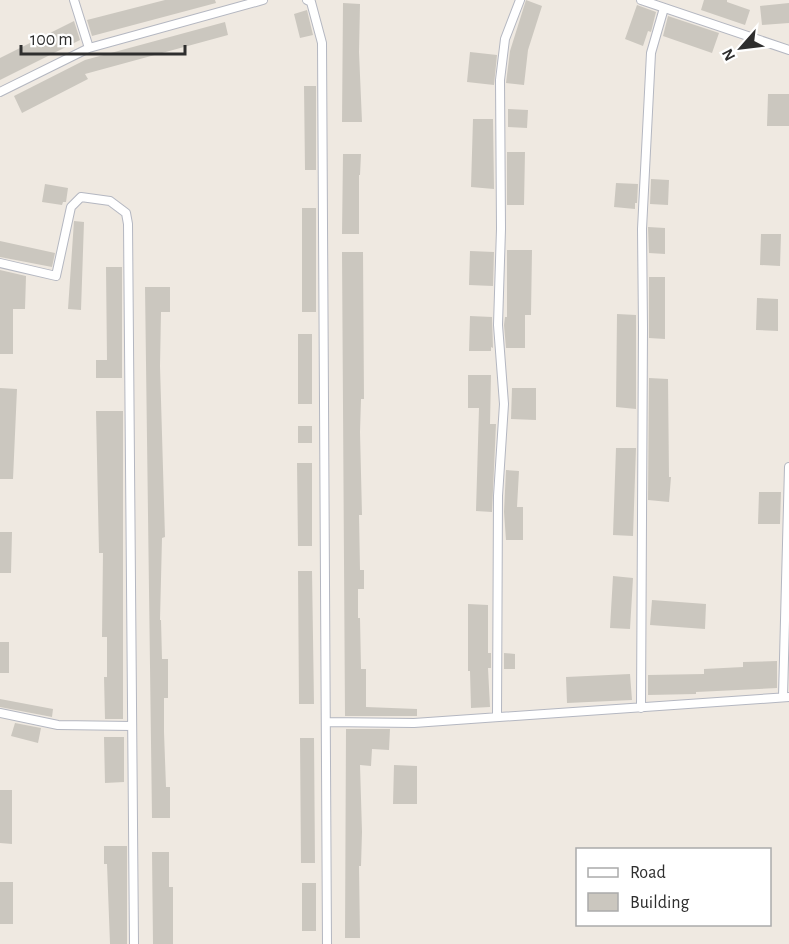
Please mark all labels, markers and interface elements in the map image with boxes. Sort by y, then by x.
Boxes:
scale bar [21,18,184,56]
north arrow [711,18,771,78]
text: 100 m [30,31,73,49]
text: N [719,46,738,63]
legend [576,848,771,926]
text: Road [630,864,666,882]
text: Building [630,894,690,912]

